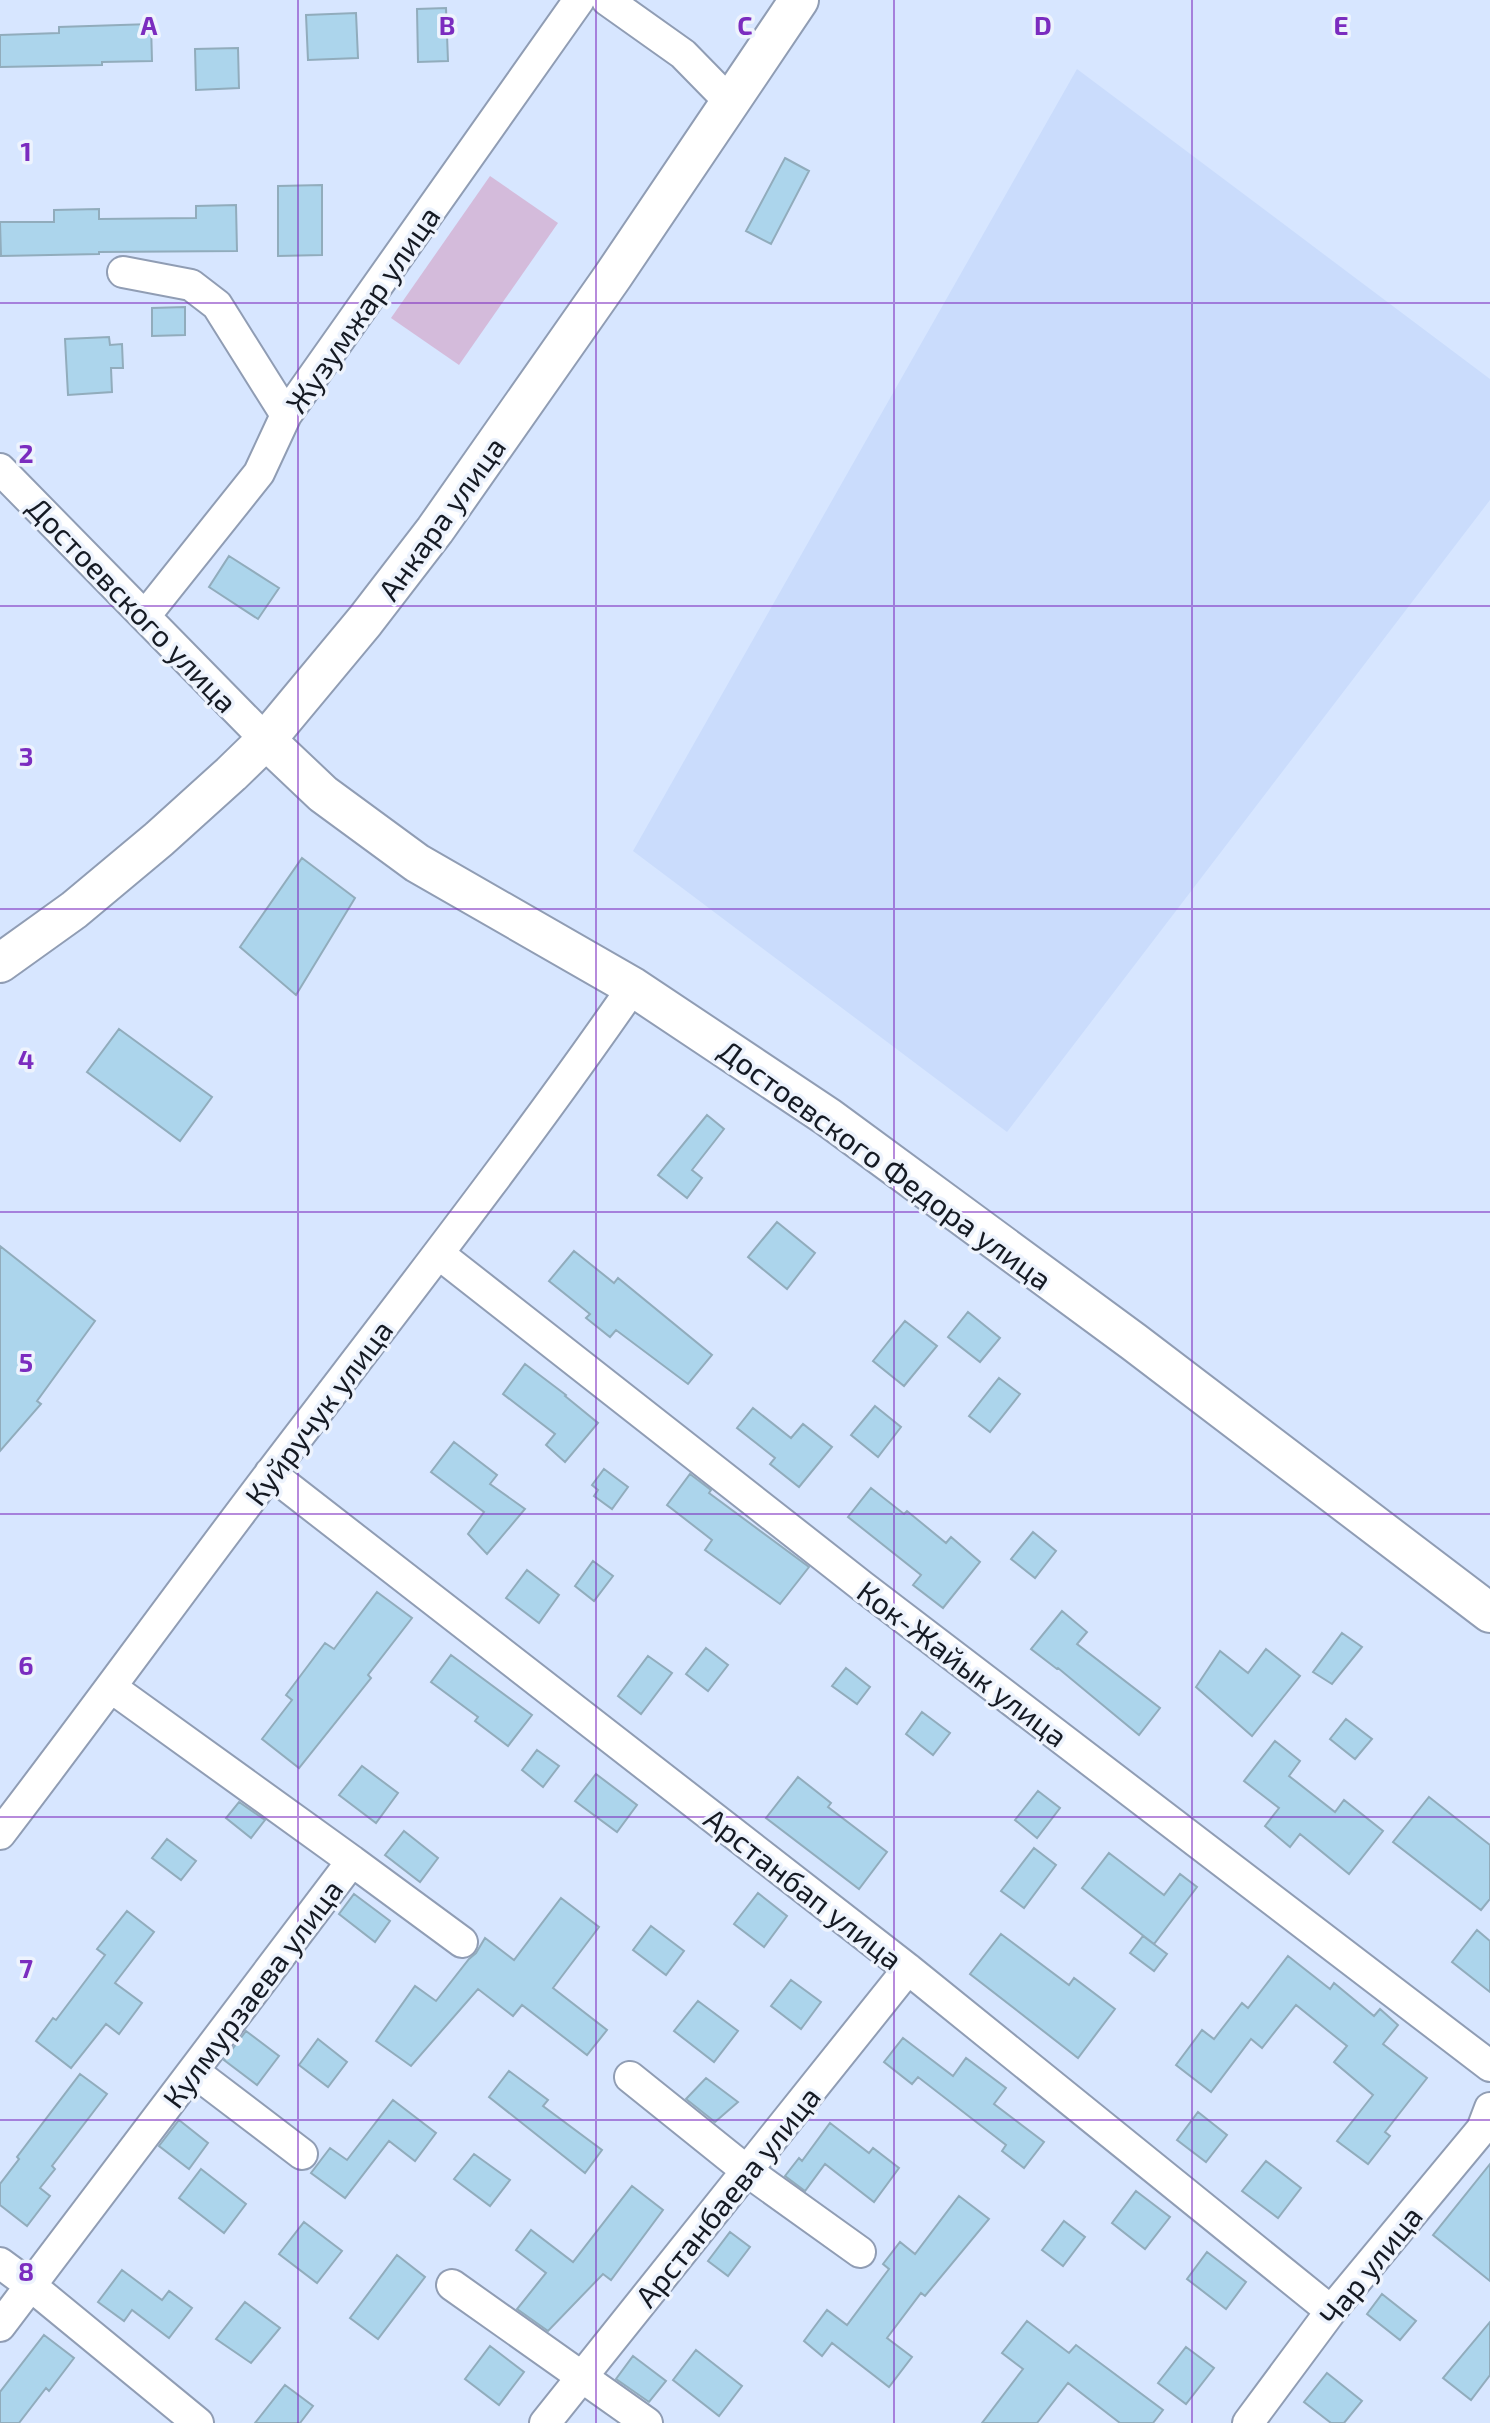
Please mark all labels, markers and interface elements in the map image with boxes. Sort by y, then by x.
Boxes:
text: A [141,9,158,40]
text: B [439,9,455,40]
text: C [737,9,753,40]
text: D [1034,9,1052,40]
text: E [1333,9,1349,40]
text: 1 [20,135,32,166]
street label: Жузумжар улица [277,199,448,420]
street label: Анкара улица [370,429,513,607]
text: 2 [18,437,34,468]
street label: Достоевского улица [20,489,245,720]
text: 3 [19,740,33,771]
street label: Достоевского Федора улица [712,1031,1059,1298]
text: 4 [18,1043,34,1074]
street label: Куйручук улица [237,1312,400,1512]
text: 5 [19,1346,33,1377]
street label: Кок-Жайык улица [850,1572,1075,1755]
text: 6 [18,1649,34,1680]
street label: Арстанбап улица [697,1800,910,1977]
street label: Кулмурзаева улица [154,1872,350,2115]
text: 7 [19,1952,33,1983]
street label: Арстанбаева улица [627,2078,828,2314]
street label: Чар улица [1311,2198,1430,2333]
text: 8 [18,2255,34,2286]

